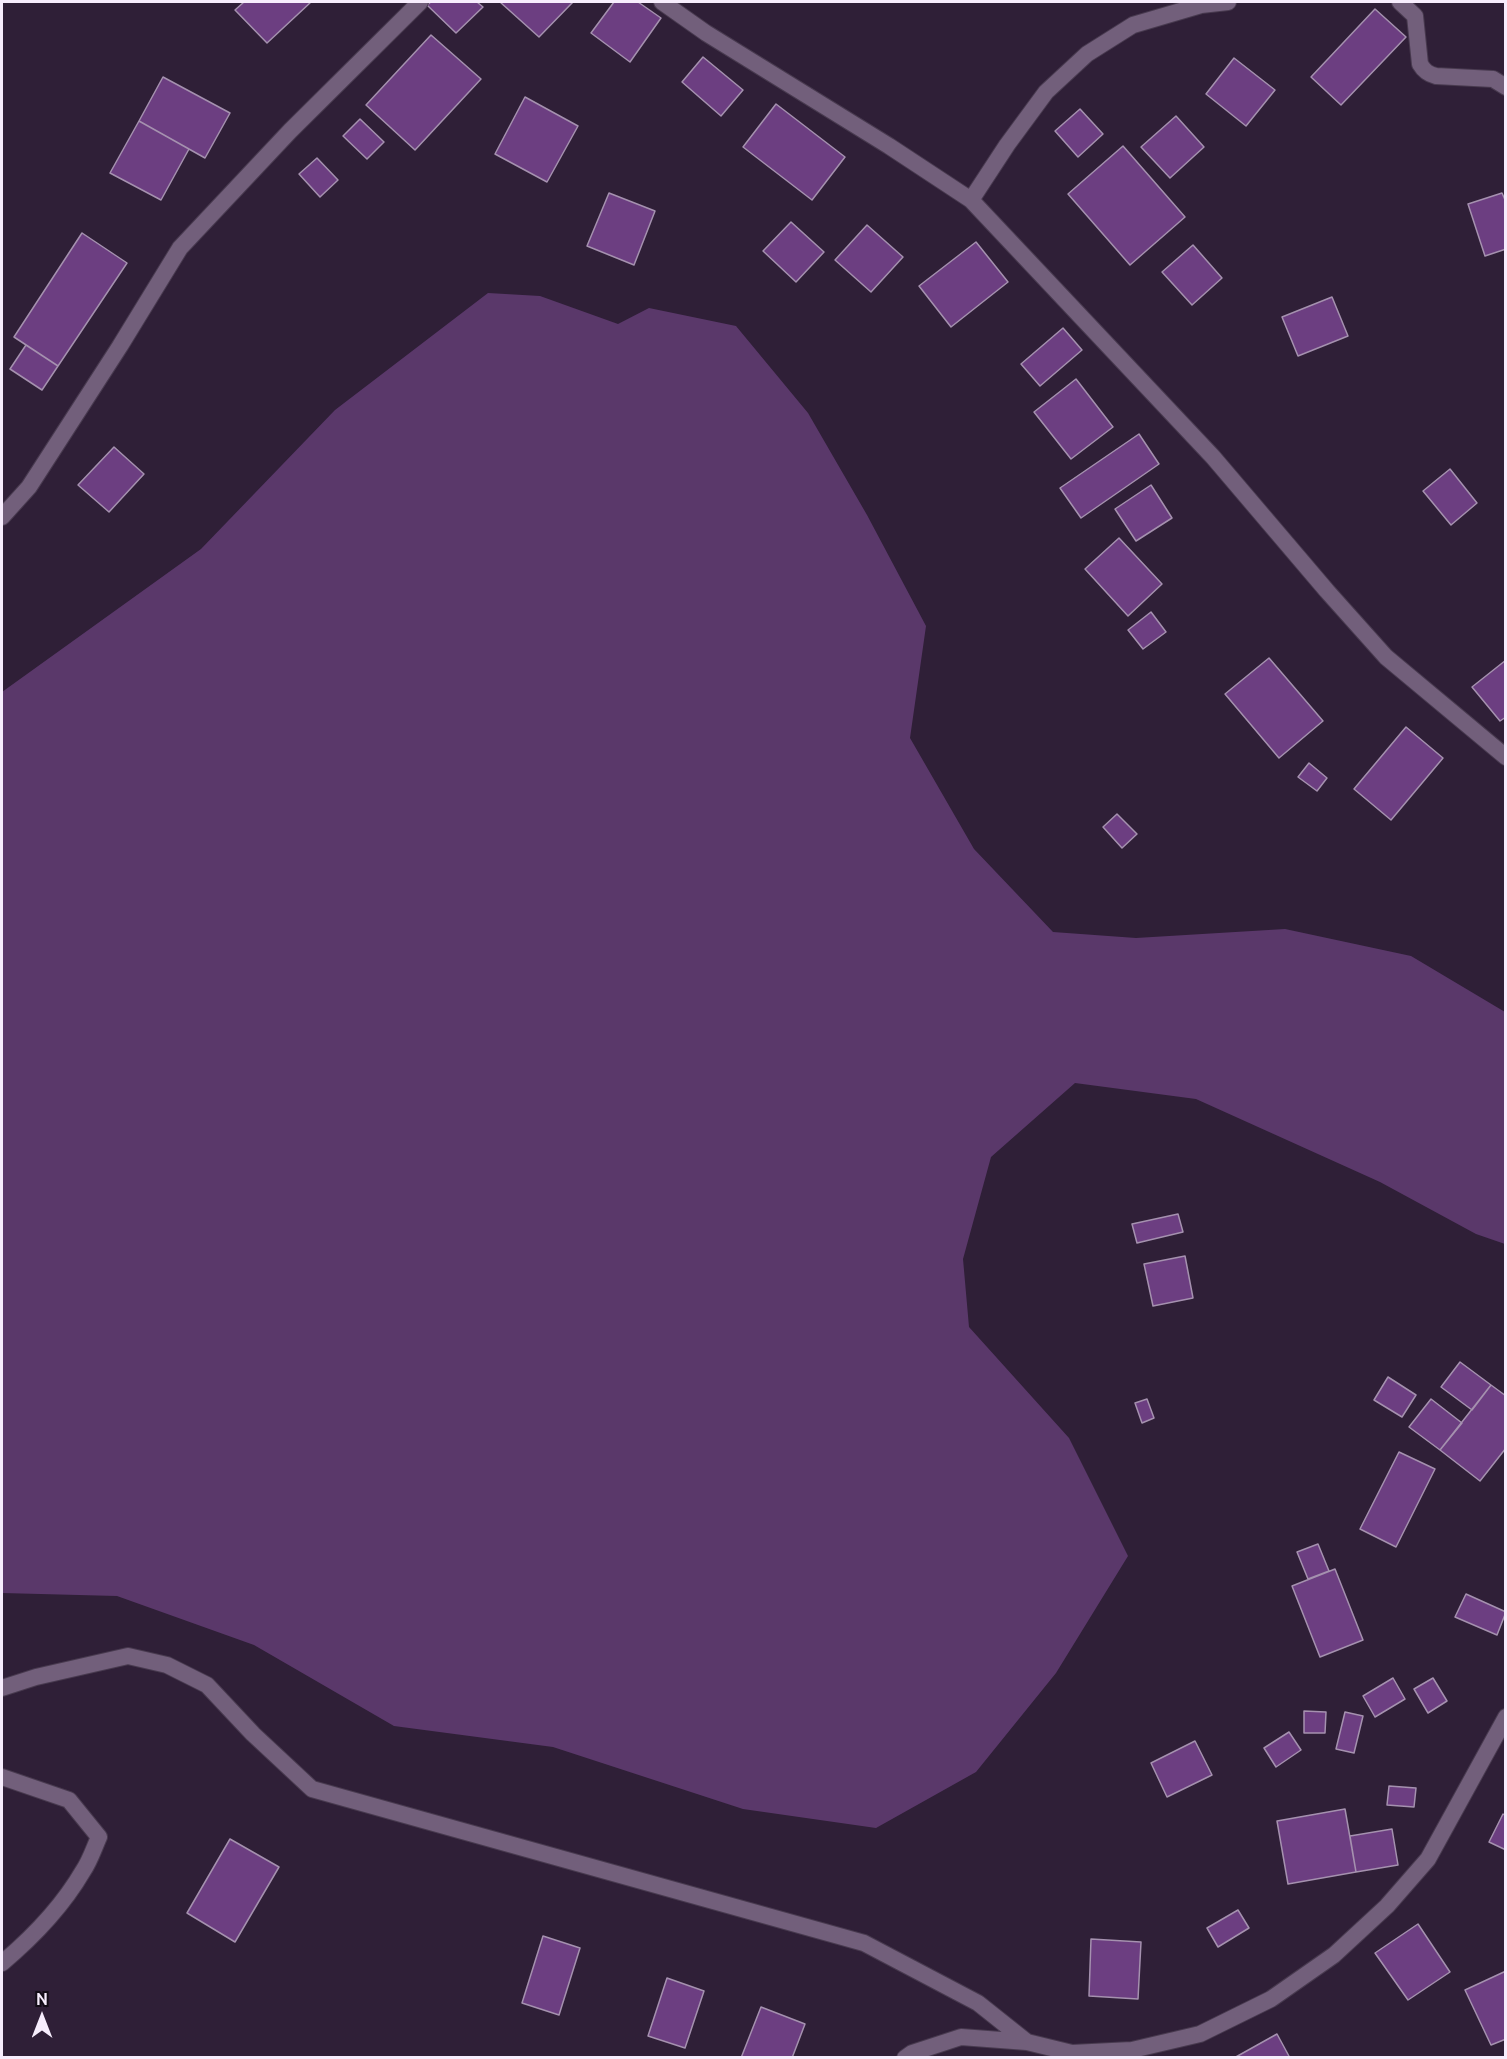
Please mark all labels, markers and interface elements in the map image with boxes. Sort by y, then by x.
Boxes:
north arrow [12,1987,72,2047]
text: N [36,1990,48,2008]

